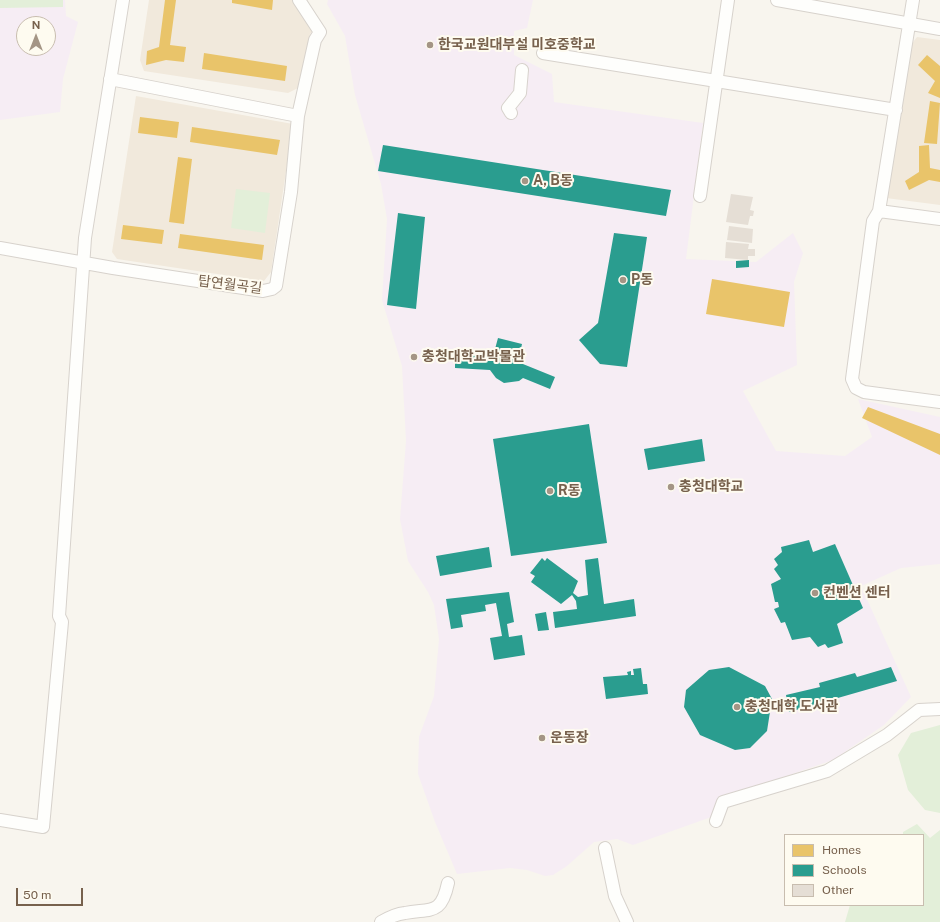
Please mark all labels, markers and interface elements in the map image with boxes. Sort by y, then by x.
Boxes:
north arrow [16,16,56,56]
text: N [32,19,40,31]
place label: 한국교원대부설 미호중학교 [438,37,596,53]
marker: 한국교원대부설 미호중학교 [425,40,435,50]
place label: A, B동 [533,173,573,189]
marker: A, B동 [520,176,530,186]
place label: P동 [631,272,653,288]
street label: 탑연월곡길 [197,273,263,297]
marker: P동 [618,275,628,285]
place label: 충청대학교박물관 [422,349,525,365]
marker: 충청대학교박물관 [409,352,419,362]
place label: 충청대학교 [679,479,743,495]
marker: 충청대학교 [666,482,676,492]
place label: R동 [558,483,581,499]
marker: R동 [545,486,555,496]
place label: 컨벤션 센터 [823,585,891,601]
marker: 컨벤션 센터 [810,588,820,598]
place label: 충청대학 도서관 [745,699,838,715]
marker: 충청대학 도서관 [732,702,742,712]
place label: 운동장 [550,730,589,746]
marker: 운동장 [537,733,547,743]
legend [784,834,924,906]
text: Homes [822,843,861,857]
text: Schools [822,863,867,877]
scale bar [18,880,85,906]
text: Other [822,883,854,897]
text: 50 m [23,888,51,902]

